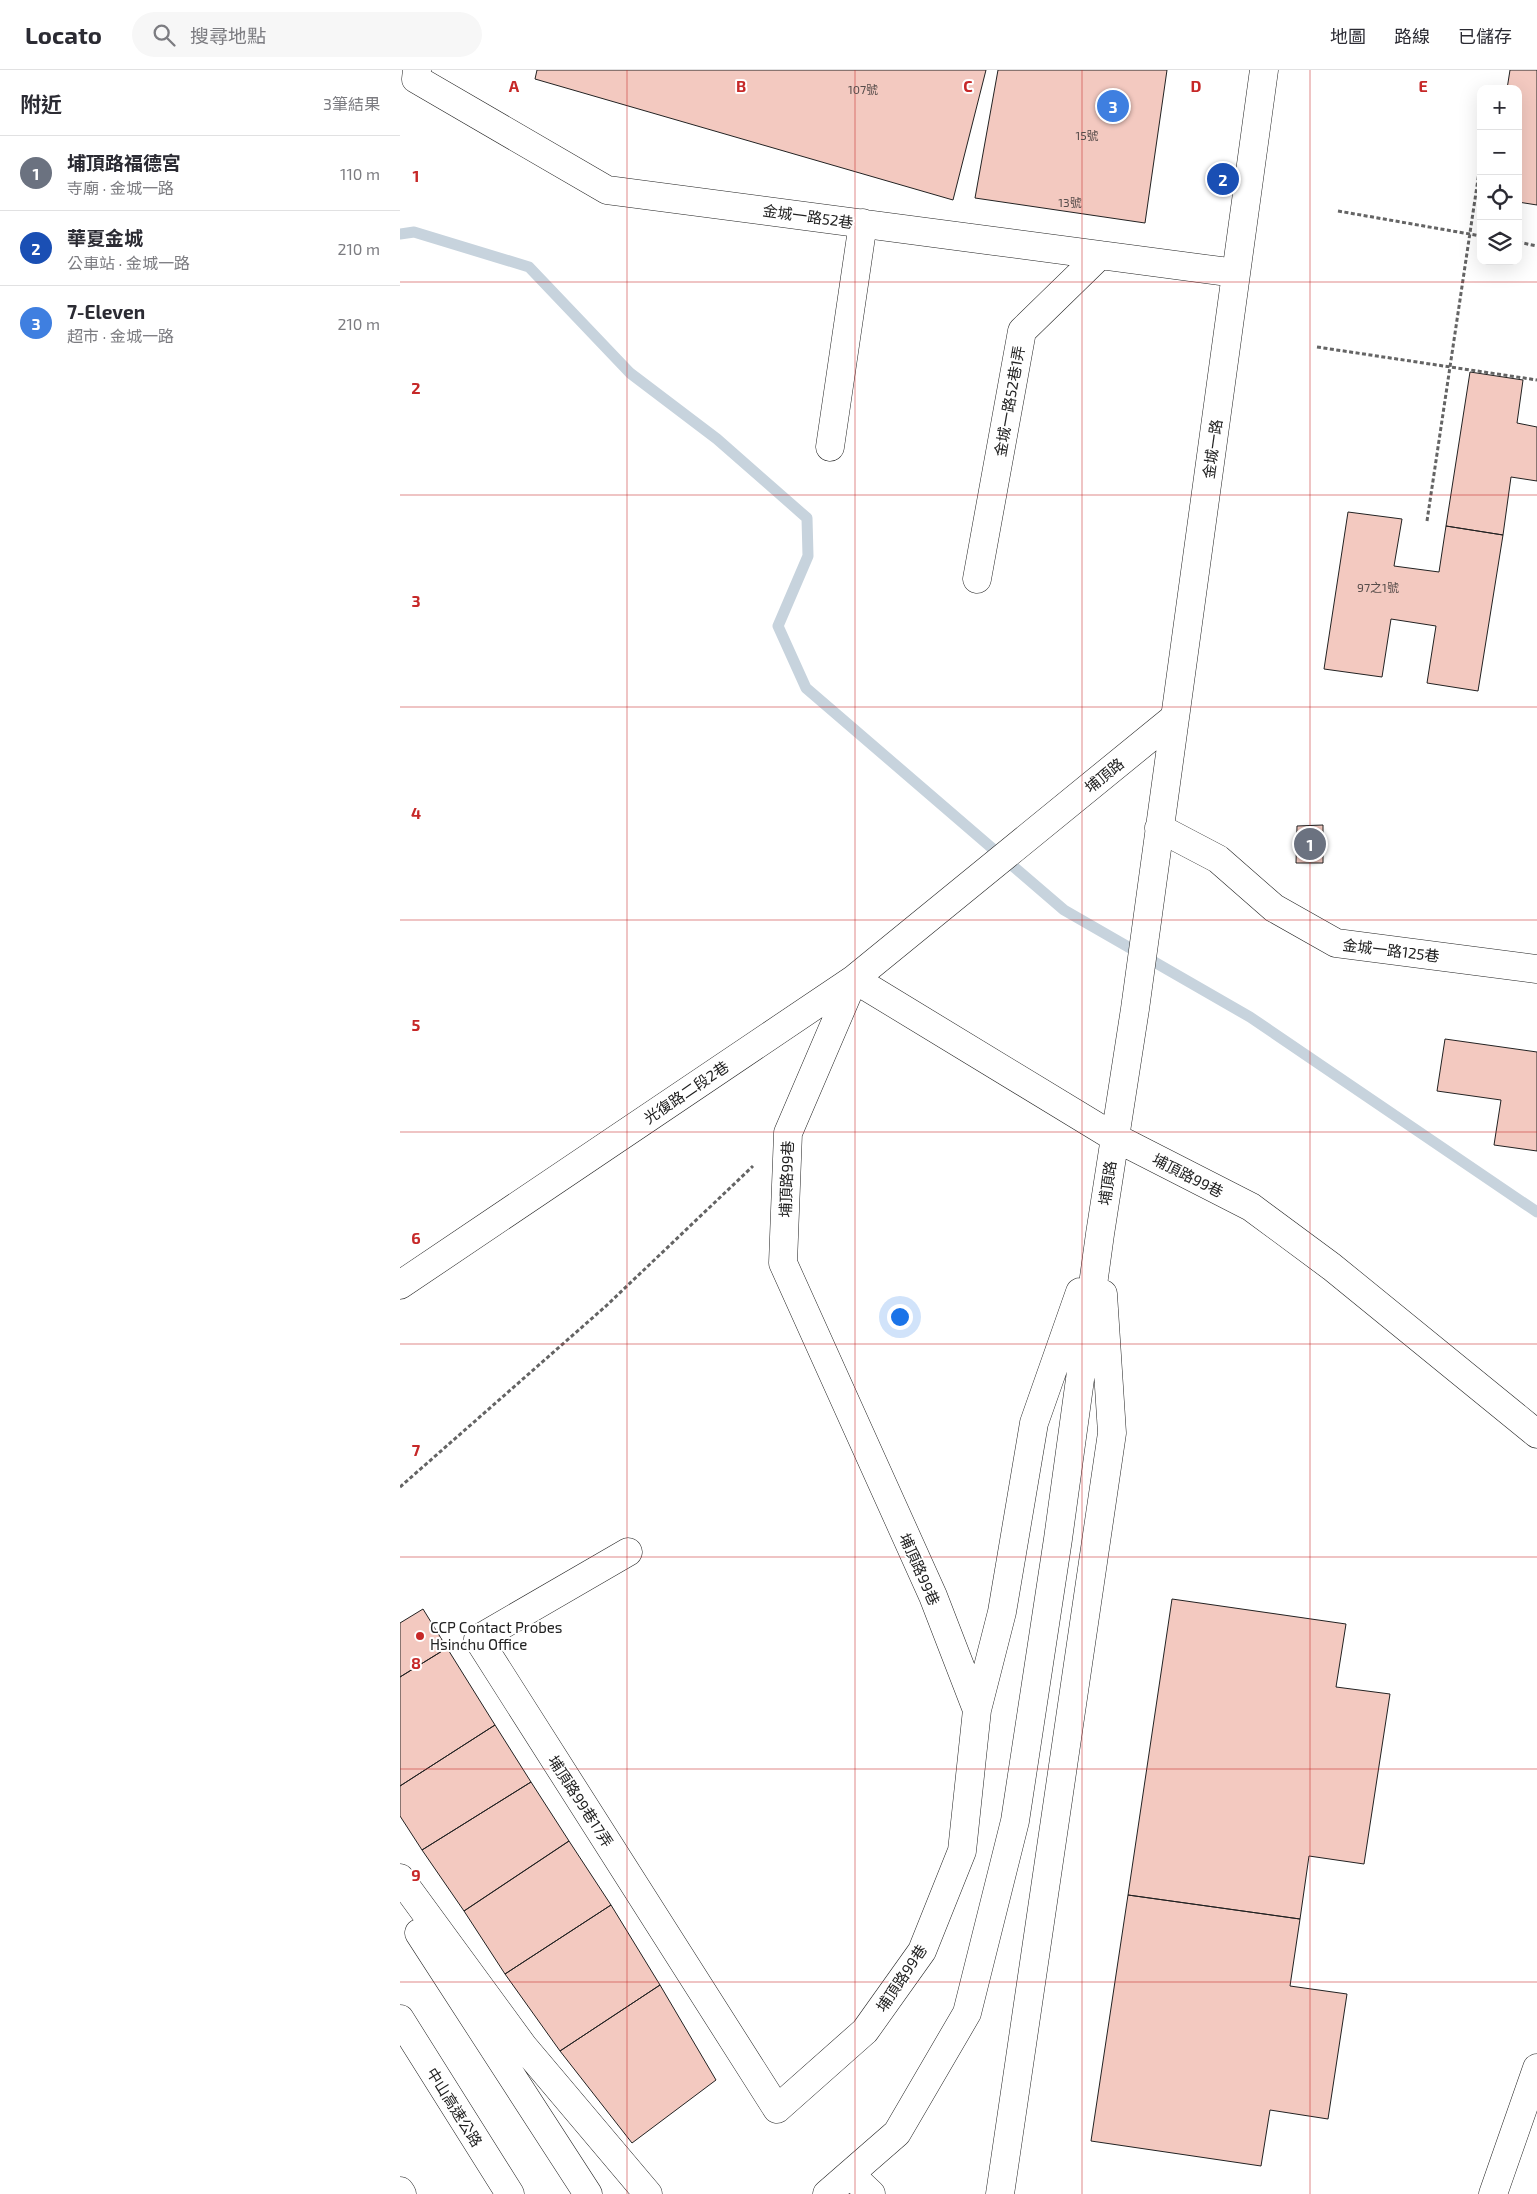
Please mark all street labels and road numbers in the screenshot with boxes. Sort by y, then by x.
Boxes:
street label: 金城一路52巷 [761,201,855,231]
street label: 金城一路52巷1弄 [990,344,1028,458]
street label: 金城一路 [1199,418,1225,480]
street label: 埔頂路 [1081,754,1127,796]
street label: 金城一路125巷 [1342,935,1440,965]
street label: 光復路二段2巷 [640,1057,732,1127]
street label: 埔頂路99巷 [776,1140,796,1218]
street label: 埔頂路99巷 [1150,1149,1226,1201]
street label: 埔頂路 [1095,1159,1119,1207]
street label: 埔頂路99巷 [896,1530,944,1608]
street label: 埔頂路99巷17弄 [545,1752,617,1850]
street label: 埔頂路99巷 [872,1941,930,2015]
street label: 中山高速公路 [424,2064,486,2150]

